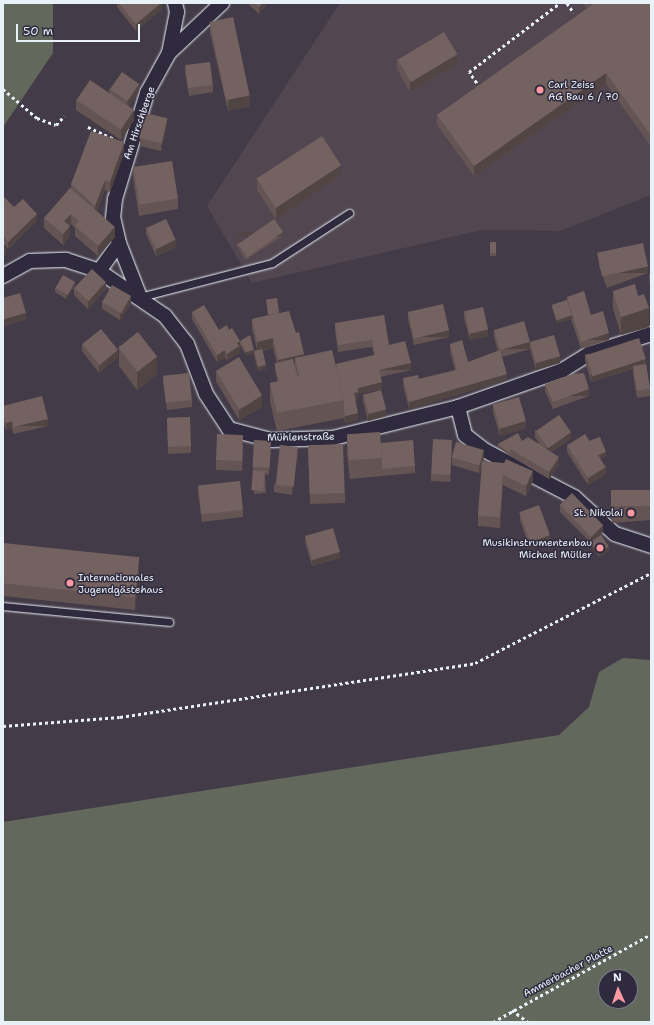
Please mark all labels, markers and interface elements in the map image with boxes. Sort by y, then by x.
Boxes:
scale bar [18,16,142,42]
text: 50 m [23,23,53,39]
place label: Carl Zeiss AG Bau 6 / 70 [548,78,618,102]
street label: Am Hirschberge [121,85,157,161]
marker: Carl Zeiss AG Bau 6 / 70 [535,85,545,95]
street label: Mühlenstraße [267,430,335,444]
place label: St. Nikolai [574,507,623,519]
marker: St. Nikolai [626,508,636,518]
place label: Musikinstrumentenbau Michael Müller [482,536,592,560]
marker: Musikinstrumentenbau Michael Müller [595,543,605,553]
place label: Internationales Jugendgästehaus [78,571,163,594]
marker: Internationales Jugendgästehaus [65,578,75,588]
street label: Ammerbacher Platte [521,942,615,1000]
north arrow [598,969,638,1009]
text: N [613,970,622,985]

